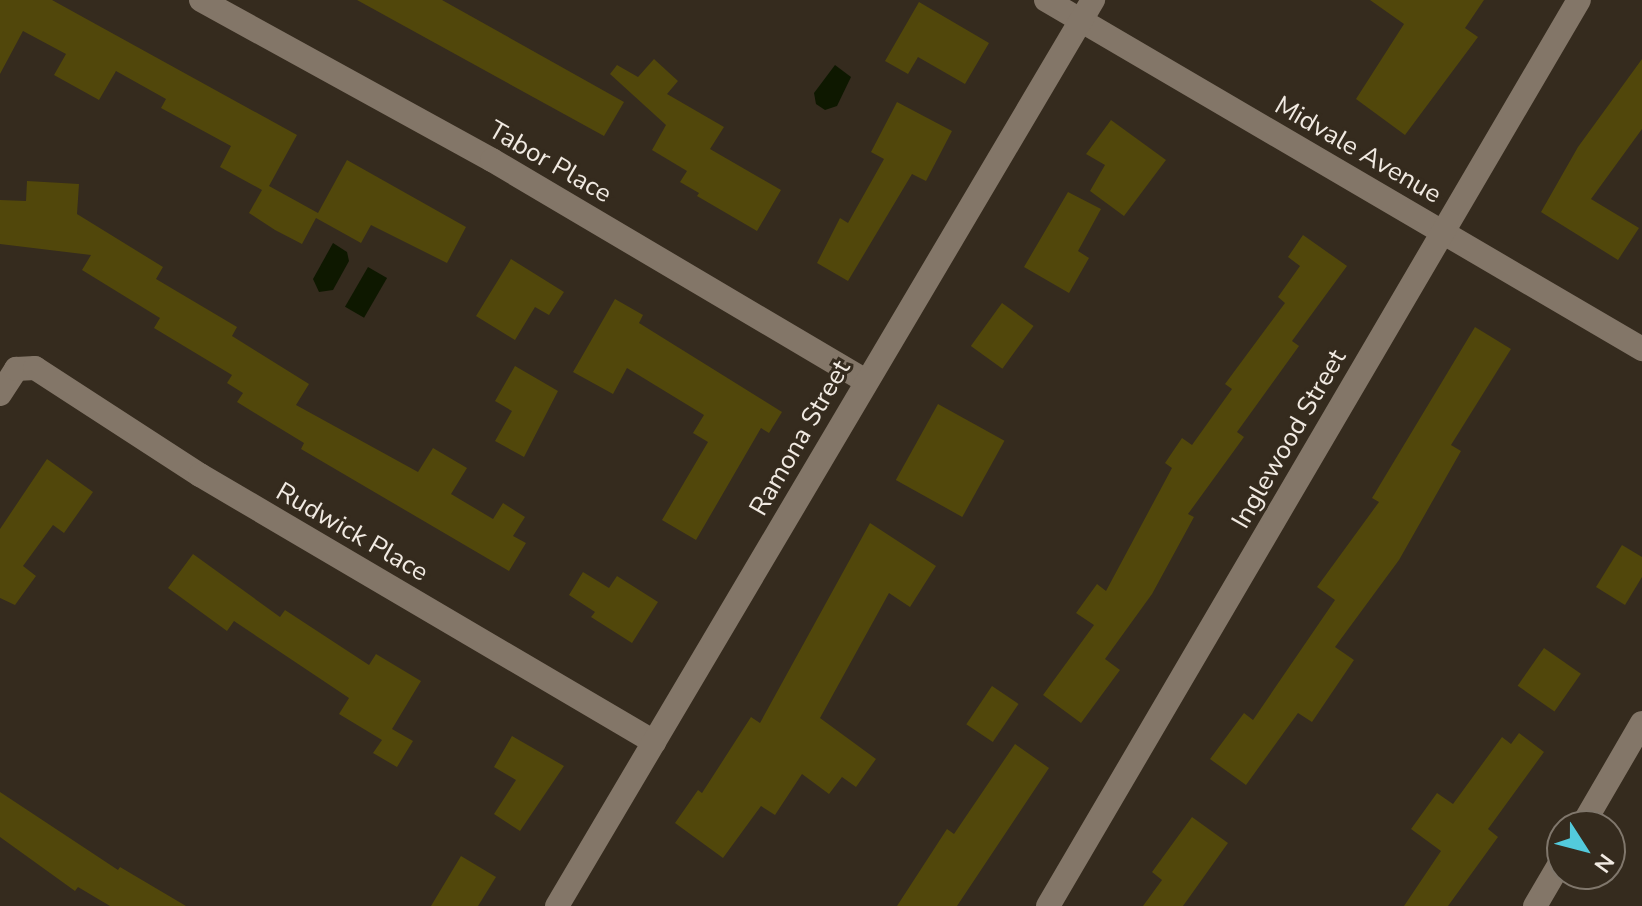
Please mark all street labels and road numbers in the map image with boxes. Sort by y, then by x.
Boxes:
street label: Midvale Avenue [1269,90,1447,210]
street label: Tabor Place [483,114,617,210]
street label: Inglewood Street [1225,344,1353,534]
street label: Ramona Street [743,355,857,521]
street label: Rudwick Place [270,476,434,588]

